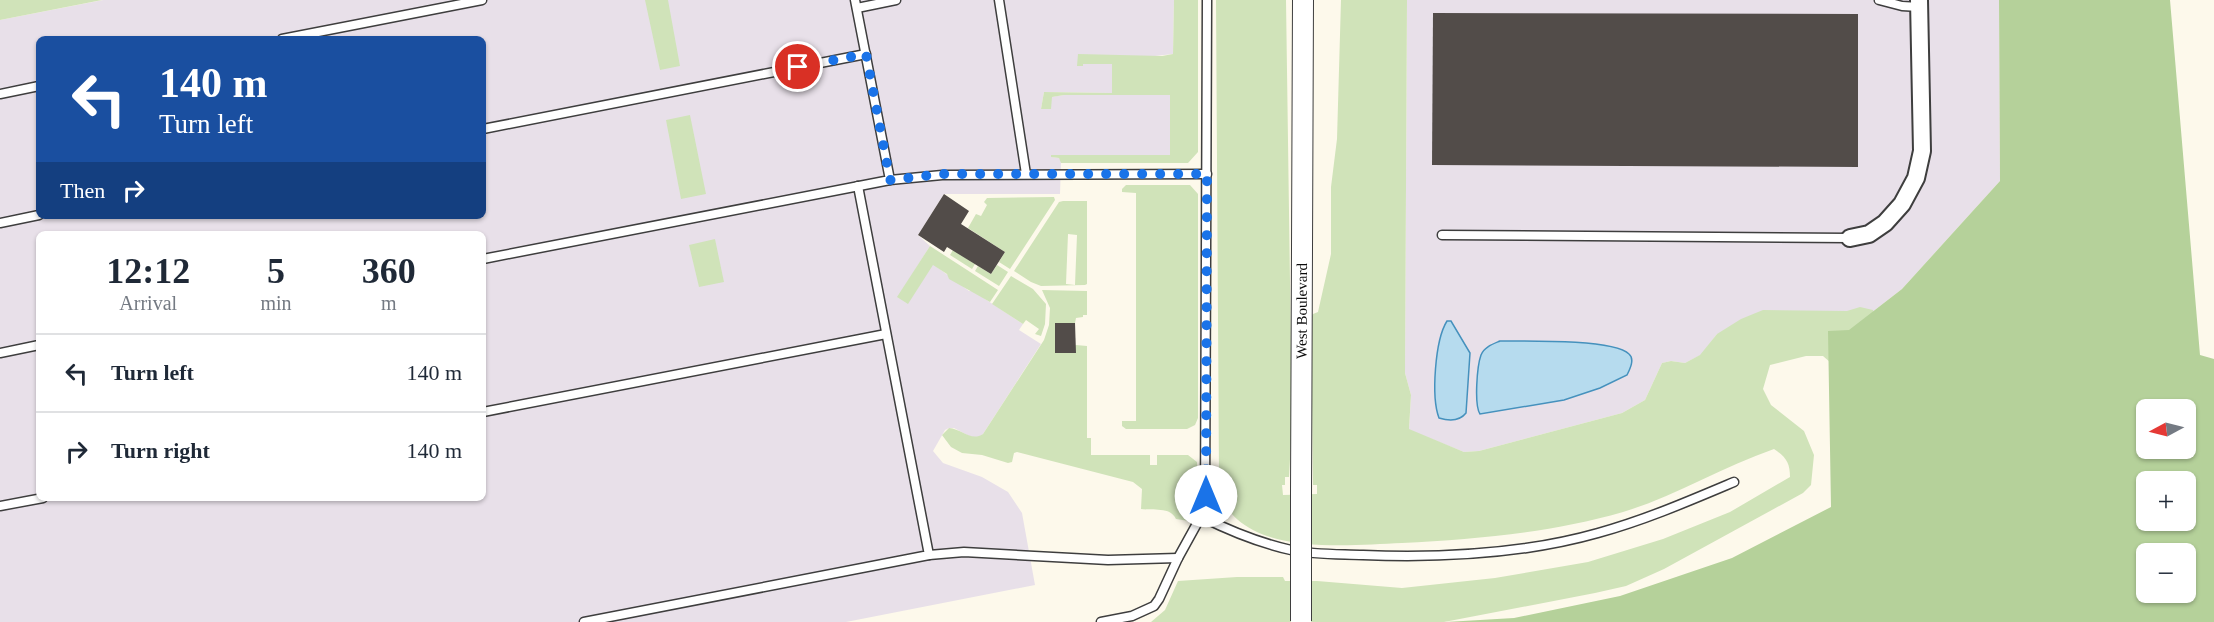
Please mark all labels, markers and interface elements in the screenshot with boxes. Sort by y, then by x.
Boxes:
pin [772,41,823,92]
icon: arrive [781,50,814,83]
icon: left [60,60,138,138]
text: 140 m [159,60,268,106]
text: Turn left [159,109,253,139]
icon: right [117,174,150,207]
text: Then [60,178,105,203]
text: 12:12 [106,251,190,291]
text: 5 [267,251,285,291]
text: 360 [362,251,416,291]
street label: West Boulevard [1294,263,1310,359]
text: Arrival [119,292,177,314]
text: min [260,292,292,314]
text: m [381,292,397,314]
icon: left [60,357,93,390]
text: Turn left [111,360,194,385]
text: 140 m [406,360,462,385]
north arrow [2136,399,2196,459]
map controls [2136,399,2196,603]
icon: right [60,435,93,468]
text: Turn right [111,438,210,463]
text: 140 m [406,438,462,463]
position arrow [1174,464,1238,528]
button: + [2136,471,2196,531]
button: − [2136,543,2196,603]

